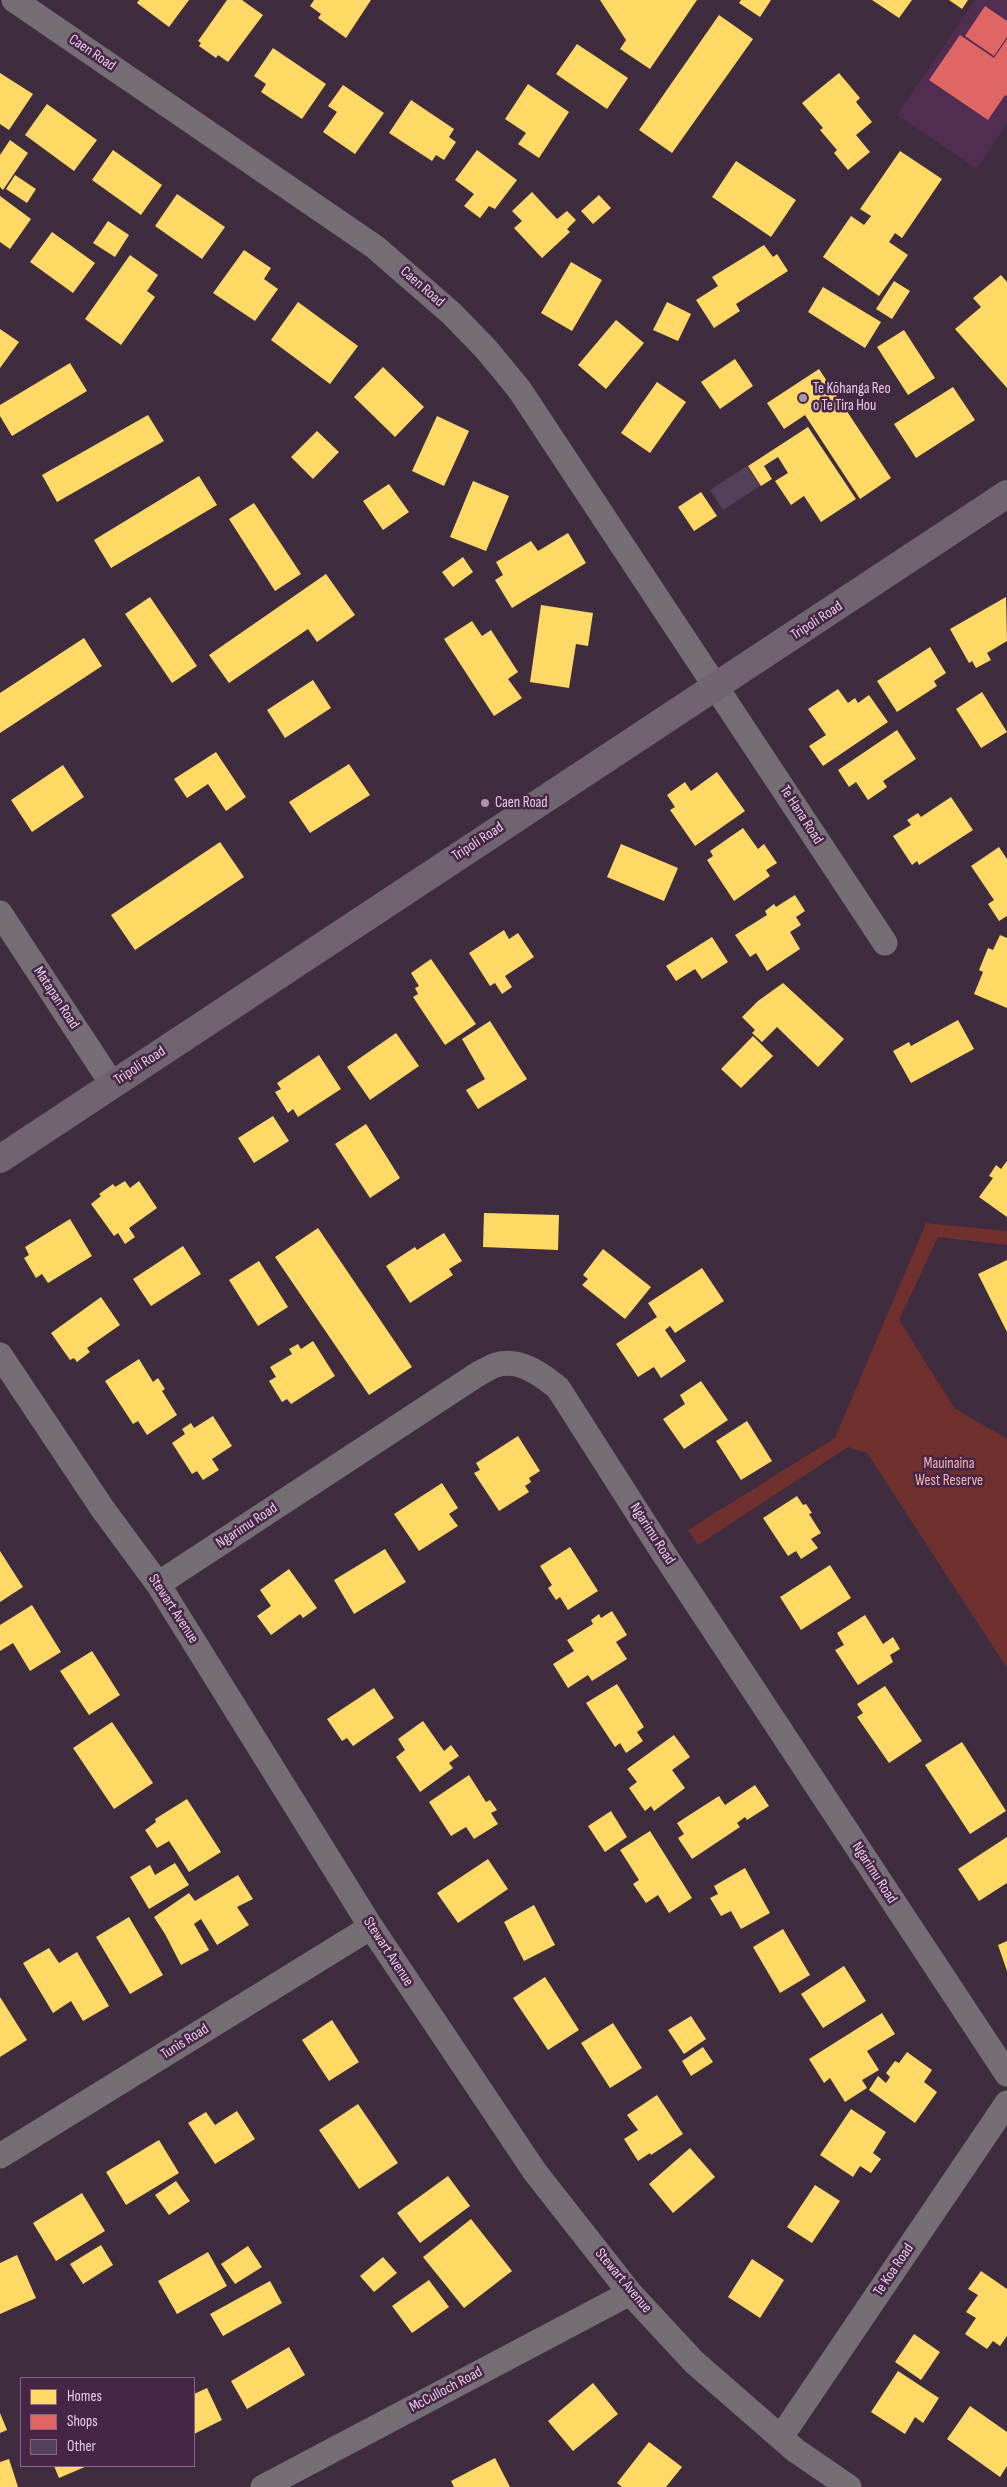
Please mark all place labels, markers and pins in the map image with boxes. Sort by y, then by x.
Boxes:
place label: Te Kōhanga Reo o Te Tira Hou [813,380,891,415]
marker: Te Kōhanga Reo o Te Tira Hou [797,392,809,404]
place label: Caen Road [495,794,548,812]
marker: Caen Road [479,797,491,809]

